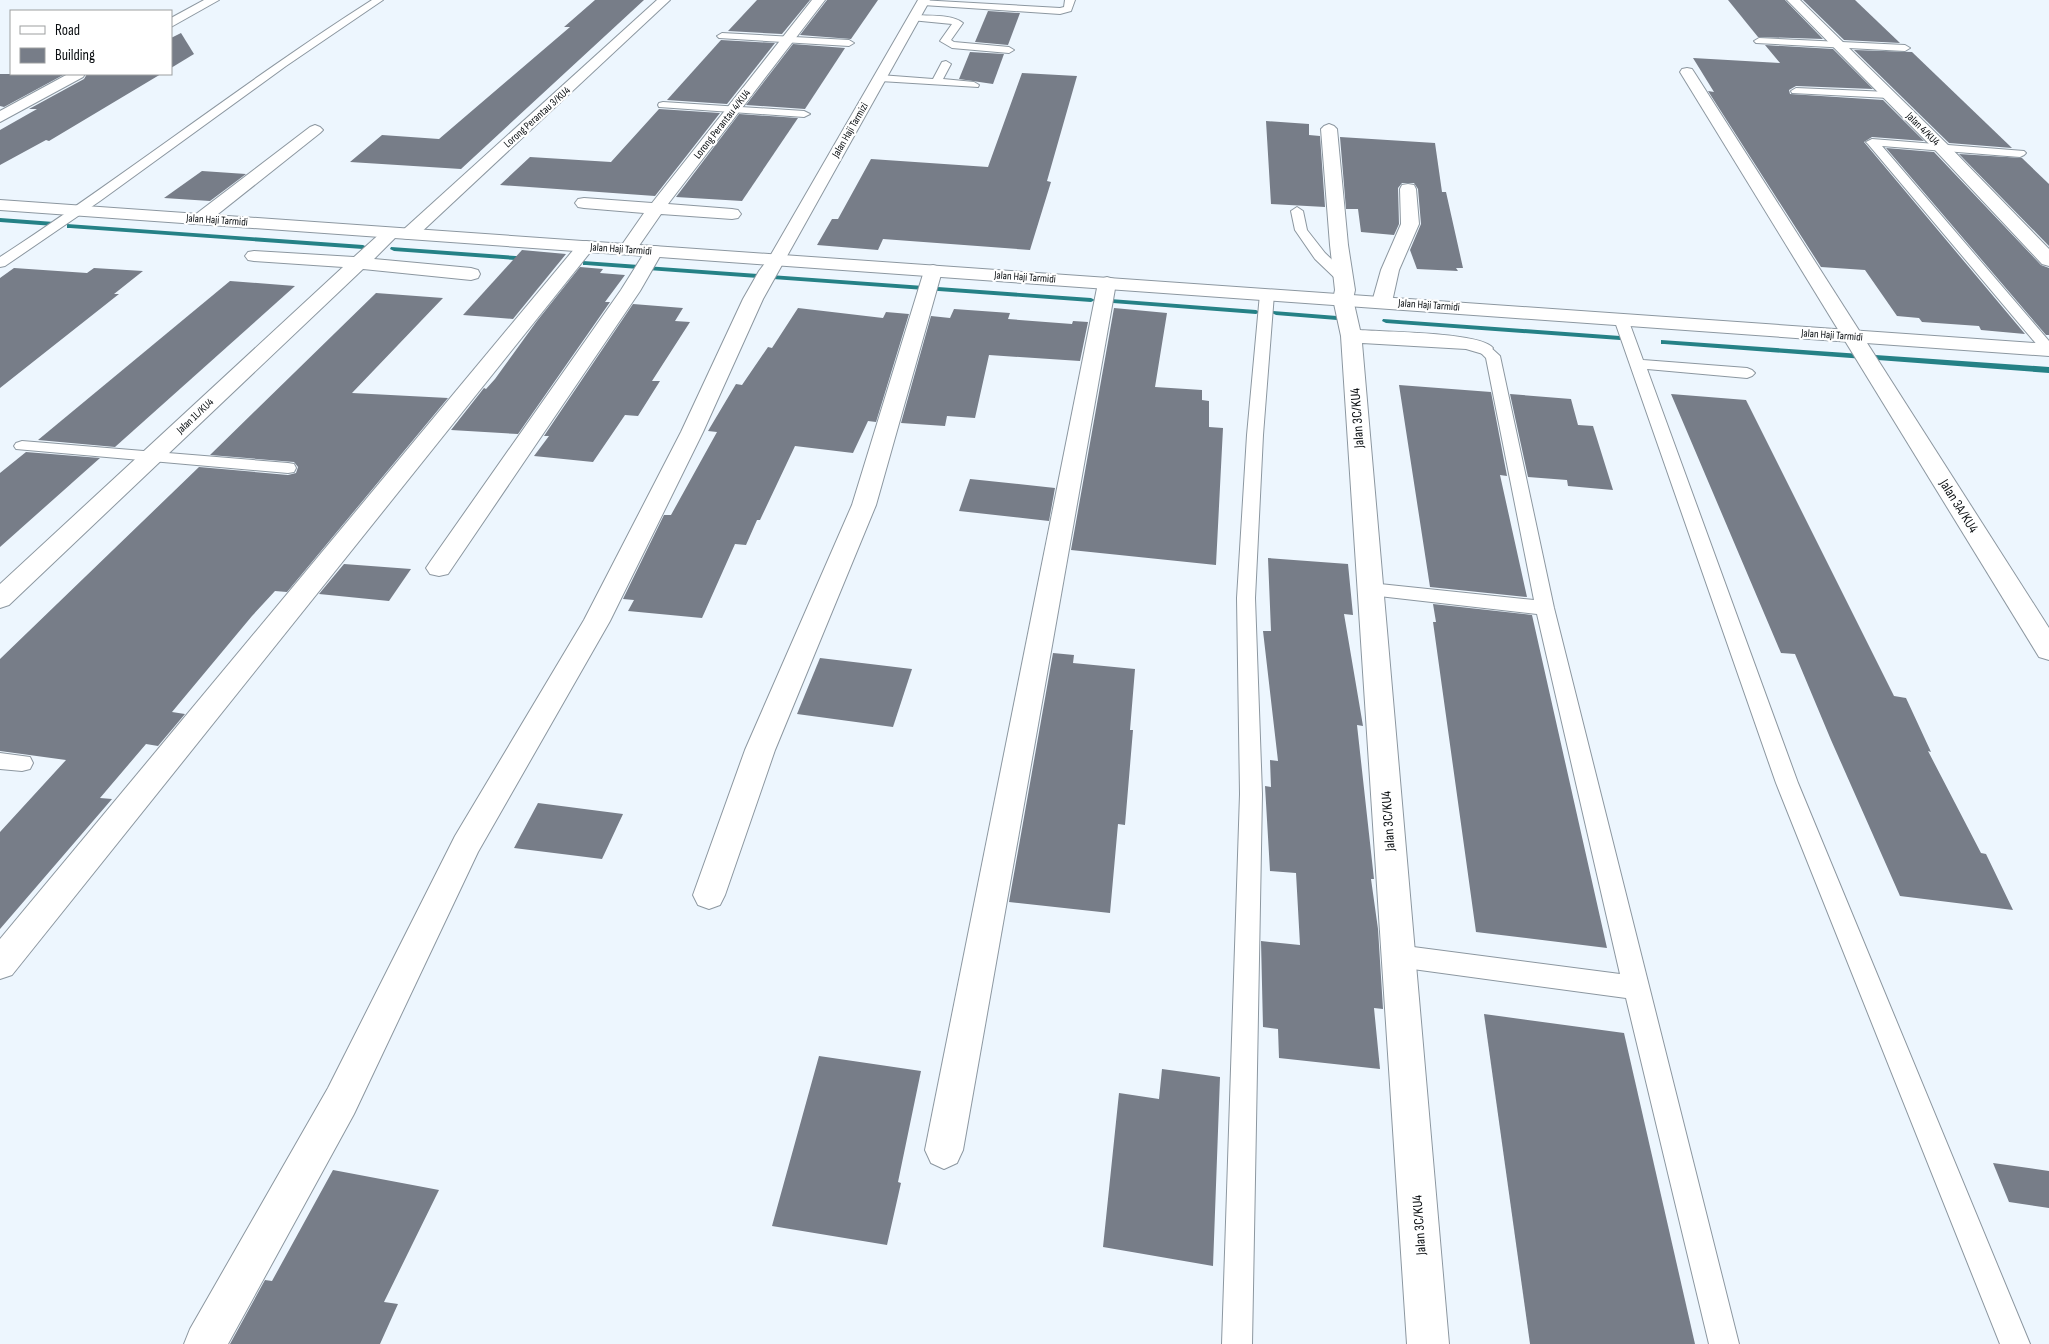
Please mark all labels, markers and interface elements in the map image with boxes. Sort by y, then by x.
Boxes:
legend [10,10,172,75]
text: Road [55,21,80,40]
text: Building [55,46,95,65]
street label: Lorong Perantau 3/KU4 [501,84,573,150]
street label: Lorong Perantau 4/KU4 [691,86,753,161]
street label: Jalan Haji Tarmizi [829,100,871,161]
street label: Jalan 4/KU4 [1903,109,1943,149]
street label: Jalan Haji Tarmidi [185,211,248,229]
street label: Jalan Haji Tarmidi [589,240,652,258]
street label: Jalan Haji Tarmidi [993,268,1056,286]
street label: Jalan Haji Tarmidi [1397,296,1460,314]
street label: Jalan Haji Tarmidi [1800,326,1863,344]
street label: Jalan 3C/KU4 [1346,387,1368,450]
street label: Jalan 1L/KU4 [173,395,216,437]
street label: Jalan 3A/KU4 [1935,475,1982,536]
street label: Jalan 3C/KU4 [1377,790,1399,853]
street label: Jalan 3C/KU4 [1408,1194,1430,1257]

